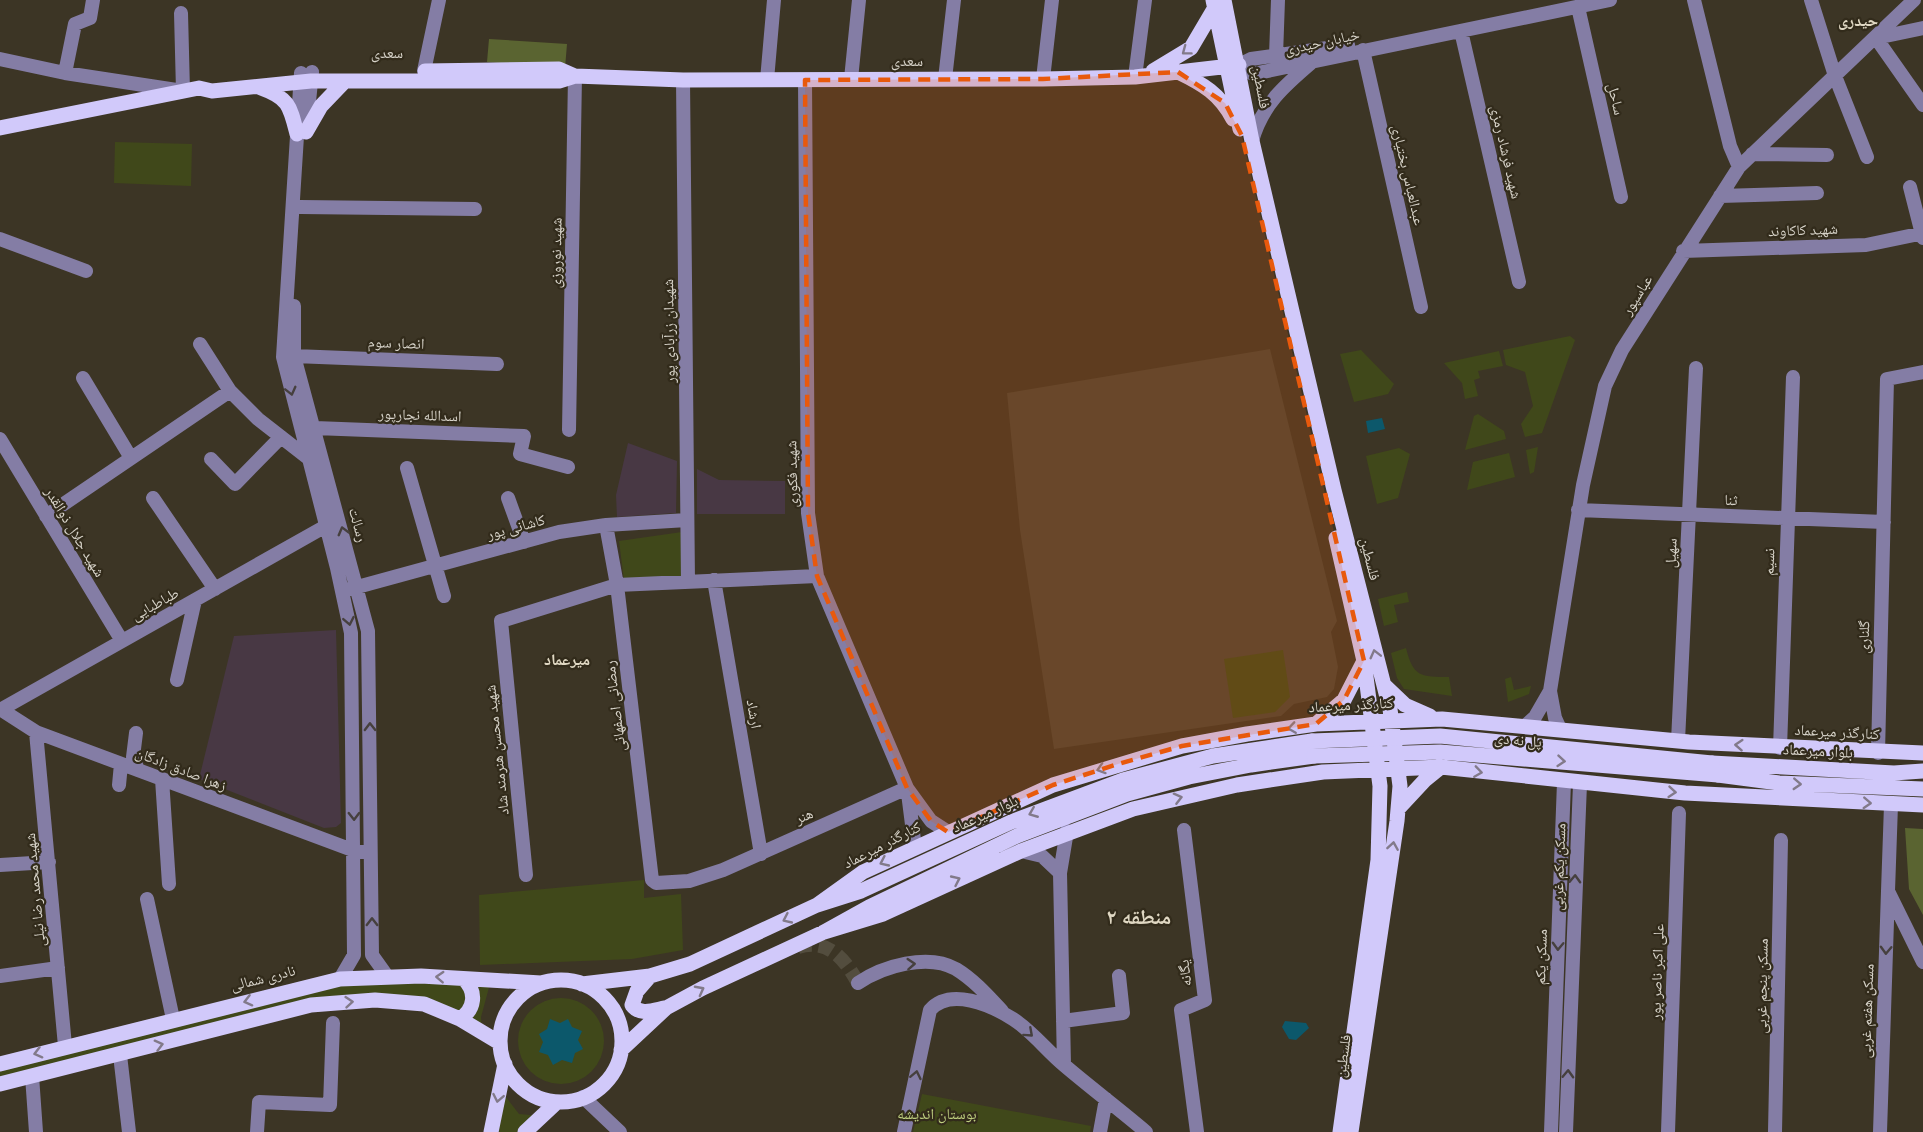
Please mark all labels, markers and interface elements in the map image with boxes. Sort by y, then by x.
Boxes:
district label: حیدری [1838,11,1878,30]
street label: خیابان حیدری [1283,25,1362,60]
street label: سعدی [371,44,403,63]
one-way arrow [1181,44,1192,55]
street label: سعدی [891,52,923,71]
street label: فلسطین [1247,64,1274,110]
street label: ساحل [1603,81,1628,117]
street label: شهید فرشاد رمزی [1486,103,1526,201]
street label: عبدالعباس بختیاری [1387,123,1428,228]
street label: شهید نوروزی [546,217,567,289]
street label: شهید کاکاوند [1768,220,1838,240]
street label: عباسپور [1617,271,1657,319]
street label: شهیدان زرآبادی پور [659,279,680,384]
street label: انصار سوم [367,333,425,354]
one-way arrow [284,386,297,396]
street label: اسدالله نجارپور [377,405,462,426]
street label: شهید فکوری [782,440,803,508]
street label: شهید جلال ذوالقدر [40,483,109,581]
street label: ثنا [1724,491,1738,508]
street label: رسالت [345,506,371,544]
street label: کاشانی پور [484,511,547,545]
one-way arrow [337,526,350,536]
street label: فلسطین [1355,536,1384,583]
street label: سهیل [1661,537,1682,568]
street label: نسیم [1760,548,1779,576]
street label: طباطبایی [128,584,182,625]
one-way arrow [342,615,355,625]
street label: گلناری [1855,620,1874,654]
one-way arrow [1370,649,1383,659]
district label: میرعماد [544,650,590,669]
street label: رمضانی اصفهانی [600,659,630,752]
street label: شهید محسن هنرمند شاد [481,684,514,816]
street label: کنارگذر میرعماد [1308,694,1394,716]
street label: ارشاد [743,698,765,730]
one-way arrow [1287,721,1296,733]
street label: کنارگذر میرعماد [1794,721,1880,743]
one-way arrow [364,723,376,732]
street label: پل نه دی [1493,729,1543,752]
one-way arrow [1734,739,1743,752]
street label: بلوار میرعماد [1783,740,1853,762]
street label: زهرا صادق زادگان [133,743,229,796]
one-way arrow [1556,754,1565,767]
one-way arrow [1097,762,1107,774]
one-way arrow [1473,766,1483,778]
one-way arrow [1792,777,1801,790]
one-way arrow [1667,785,1676,798]
street label: بلوار میرعماد [949,792,1021,836]
one-way arrow [1173,792,1183,805]
one-way arrow [1862,797,1871,810]
street label: هنر [791,804,816,828]
one-way arrow [1028,806,1039,818]
one-way arrow [348,811,360,820]
street label: کنارگذر میرعماد [840,818,924,872]
street label: مسکن یکم غربی [1548,823,1571,911]
street label: شهید محمد رضا نیلی [21,832,50,948]
one-way arrow [1386,841,1398,850]
one-way arrow [879,855,890,867]
one-way arrow [1568,874,1581,883]
one-way arrow [950,876,961,888]
district label: منطقه ۲ [1107,904,1171,929]
one-way arrow [783,911,794,923]
one-way arrow [366,918,378,927]
street label: علی اکبر ناصر پور [1646,923,1669,1022]
street label: مسکن یکم [1531,929,1552,985]
street label: مسکن پنجم غربی [1752,938,1773,1034]
one-way arrow [1552,941,1564,950]
one-way arrow [1880,945,1892,954]
one-way arrow [907,957,916,970]
street label: یگانه [1174,958,1195,987]
street label: نادری شمالی [229,961,298,996]
street label: مسکن هفتم غربی [1856,963,1879,1059]
one-way arrow [436,971,445,984]
one-way arrow [694,986,704,997]
one-way arrow [243,993,253,1006]
one-way arrow [344,996,353,1009]
one-way arrow [1022,1026,1033,1037]
street label: فلسطین [1331,1033,1356,1079]
one-way arrow [153,1040,164,1052]
one-way arrow [34,1046,44,1058]
one-way arrow [1562,1069,1574,1078]
one-way arrow [909,1070,922,1080]
one-way arrow [492,1092,505,1102]
park label: بوستان اندیشه [897,1105,977,1124]

